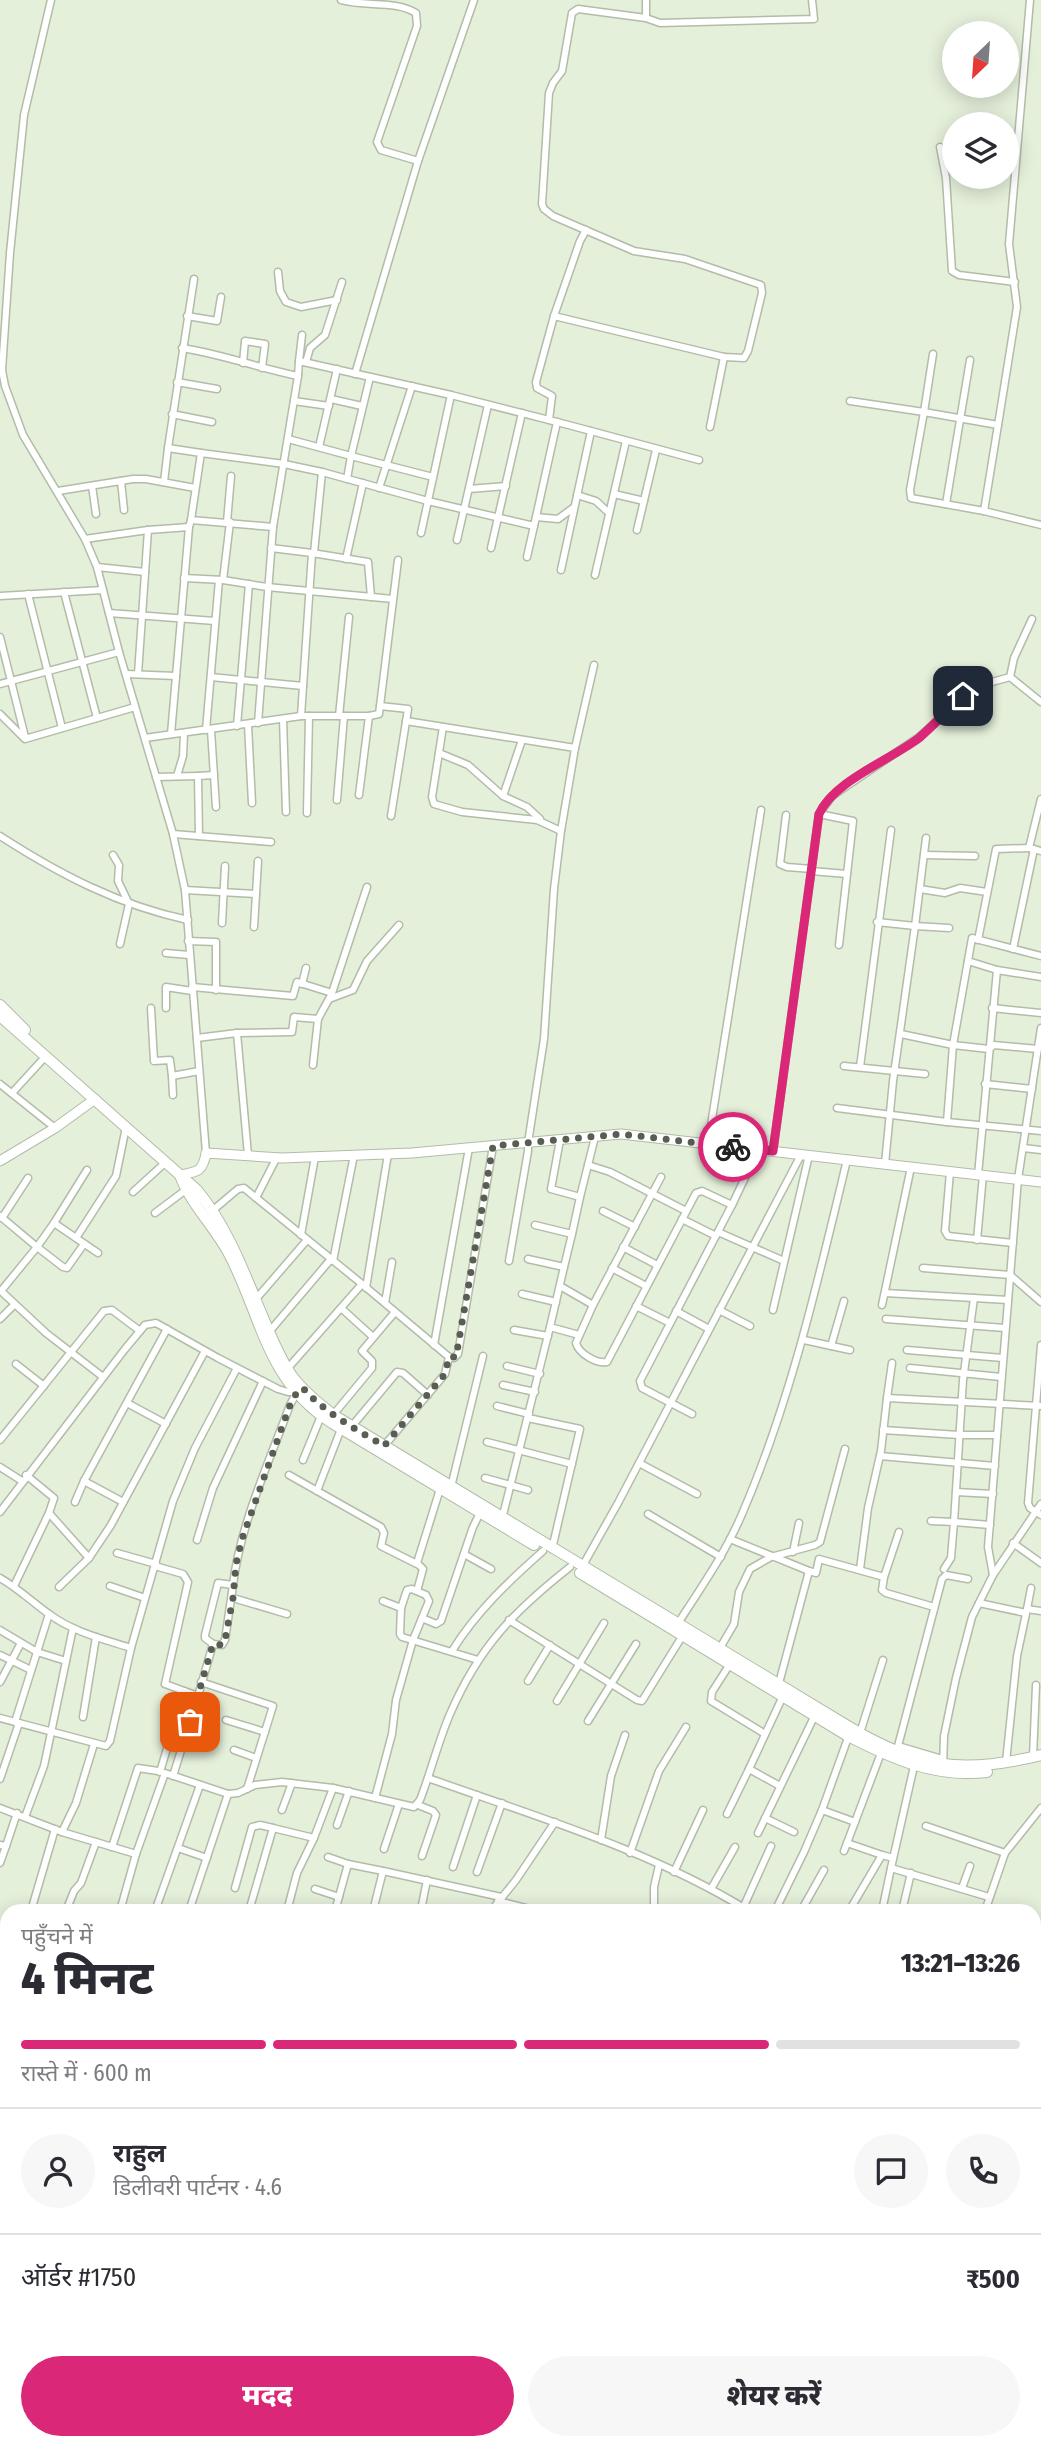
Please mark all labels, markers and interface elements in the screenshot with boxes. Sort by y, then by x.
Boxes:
north arrow [942,21,1018,98]
map controls [942,21,1019,189]
button: layers [942,112,1019,189]
pin [933,666,993,726]
icon: home [944,677,982,715]
courier [698,1112,768,1182]
icon: bike [714,1128,752,1166]
pin [160,1692,220,1752]
icon: bag [171,1703,209,1741]
text: पहुँचने में [21,1922,93,1950]
text: 13:21–13:26 [901,1948,1020,1979]
text: 4 मिनट [21,1951,153,2006]
text: रास्ते में · 600 m [21,2059,152,2087]
button: person [21,2134,95,2208]
button: chat [854,2134,928,2208]
button: phone [946,2134,1020,2208]
text: राहुल [113,2138,166,2169]
text: डिलीवरी पार्टनर · 4.6 [113,2173,282,2201]
text: ऑर्डर #1750 [21,2262,136,2293]
text: ₹500 [966,2264,1020,2295]
button: मदद [21,2356,514,2436]
button: शेयर करें [528,2356,1020,2436]

